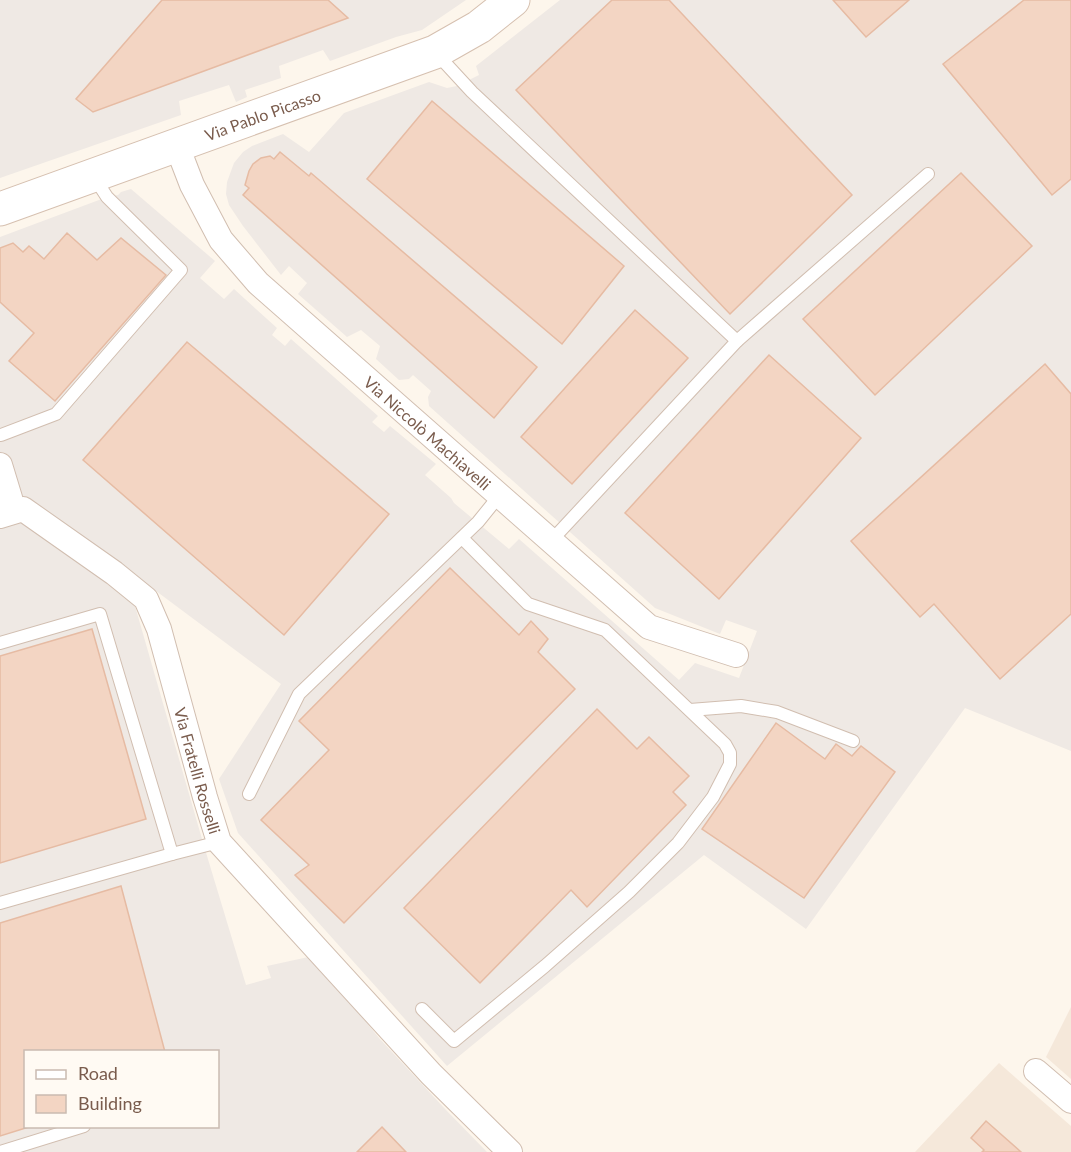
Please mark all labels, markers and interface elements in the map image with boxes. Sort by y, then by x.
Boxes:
street label: Via Pablo Picasso [202,85,323,144]
street label: Via Niccolò Machiavelli [361,372,495,493]
street label: Via Fratelli Rosselli [171,705,225,836]
legend [24,1050,219,1128]
text: Road [78,1062,118,1084]
text: Building [78,1092,142,1114]

